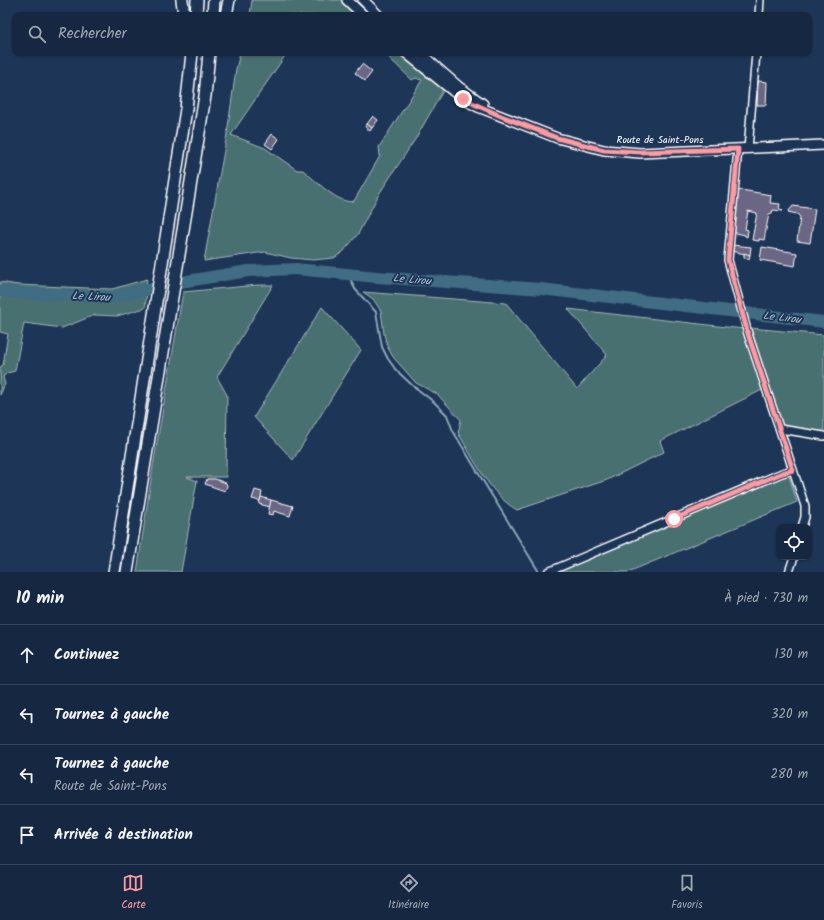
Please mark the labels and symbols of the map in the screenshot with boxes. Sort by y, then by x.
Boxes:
route end [454,90,472,108]
street label: Route de Saint-Pons [617,132,704,148]
water label: Le Lirou [392,269,433,291]
water label: Le Lirou [72,287,112,307]
water label: Le Lirou [762,307,803,329]
route start [665,510,683,528]

